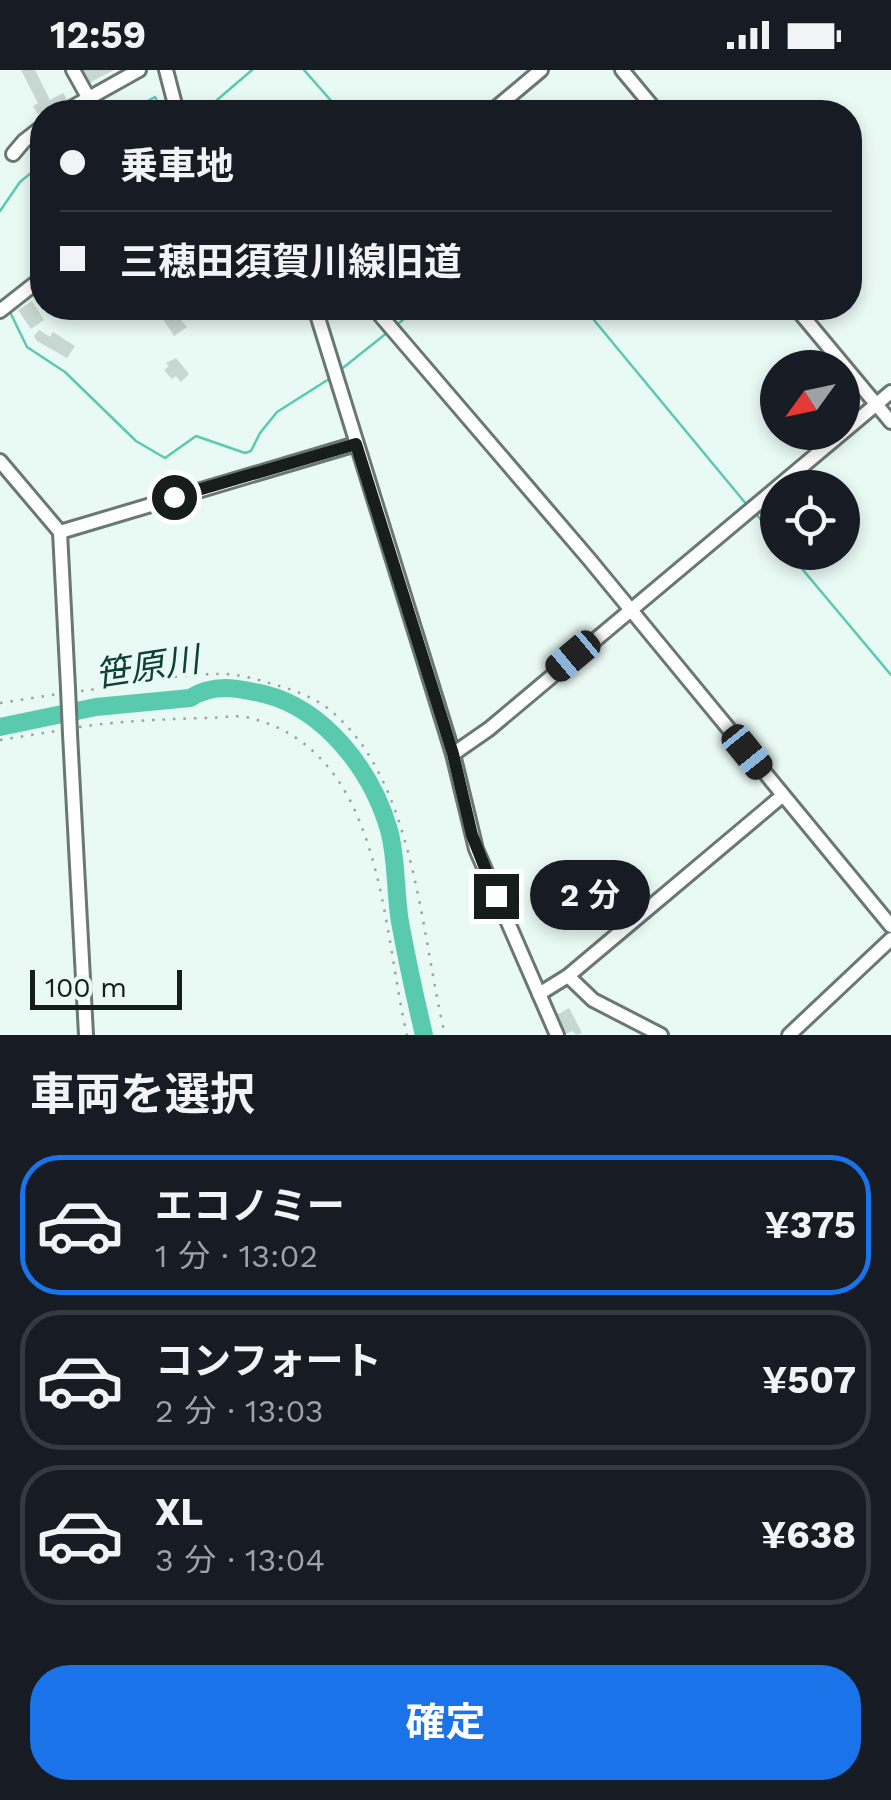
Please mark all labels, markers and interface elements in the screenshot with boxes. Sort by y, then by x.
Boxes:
text: 12:59 [50,13,146,57]
text: 乗車地 [120,144,234,188]
text: 三穂田須賀川線旧道 [120,240,462,284]
north arrow [760,350,860,450]
map controls [760,350,860,570]
button: locate [760,470,860,570]
route start [152,475,197,520]
car [540,625,606,687]
water label: 笹原川 [92,637,206,696]
car [716,719,778,785]
callout: 2 分 [531,861,651,931]
route end [474,874,519,919]
text: 2 分 [560,876,620,914]
scale bar [30,965,182,1010]
text: 100 m [45,971,127,1004]
text: 車両を選択 [30,1068,255,1121]
icon: car [35,1180,125,1270]
text: エコノミー [155,1184,345,1228]
text: ¥375 [764,1203,856,1247]
text: 1 分 · 13:02 [155,1237,318,1275]
icon: car [35,1335,125,1425]
text: コンフォート [155,1339,382,1383]
text: ¥507 [762,1358,856,1402]
text: 2 分 · 13:03 [155,1392,324,1430]
icon: car [35,1490,125,1580]
text: XL [155,1490,203,1534]
text: ¥638 [761,1513,856,1557]
text: 3 分 · 13:04 [155,1541,325,1579]
button: 確定 [30,1665,861,1780]

